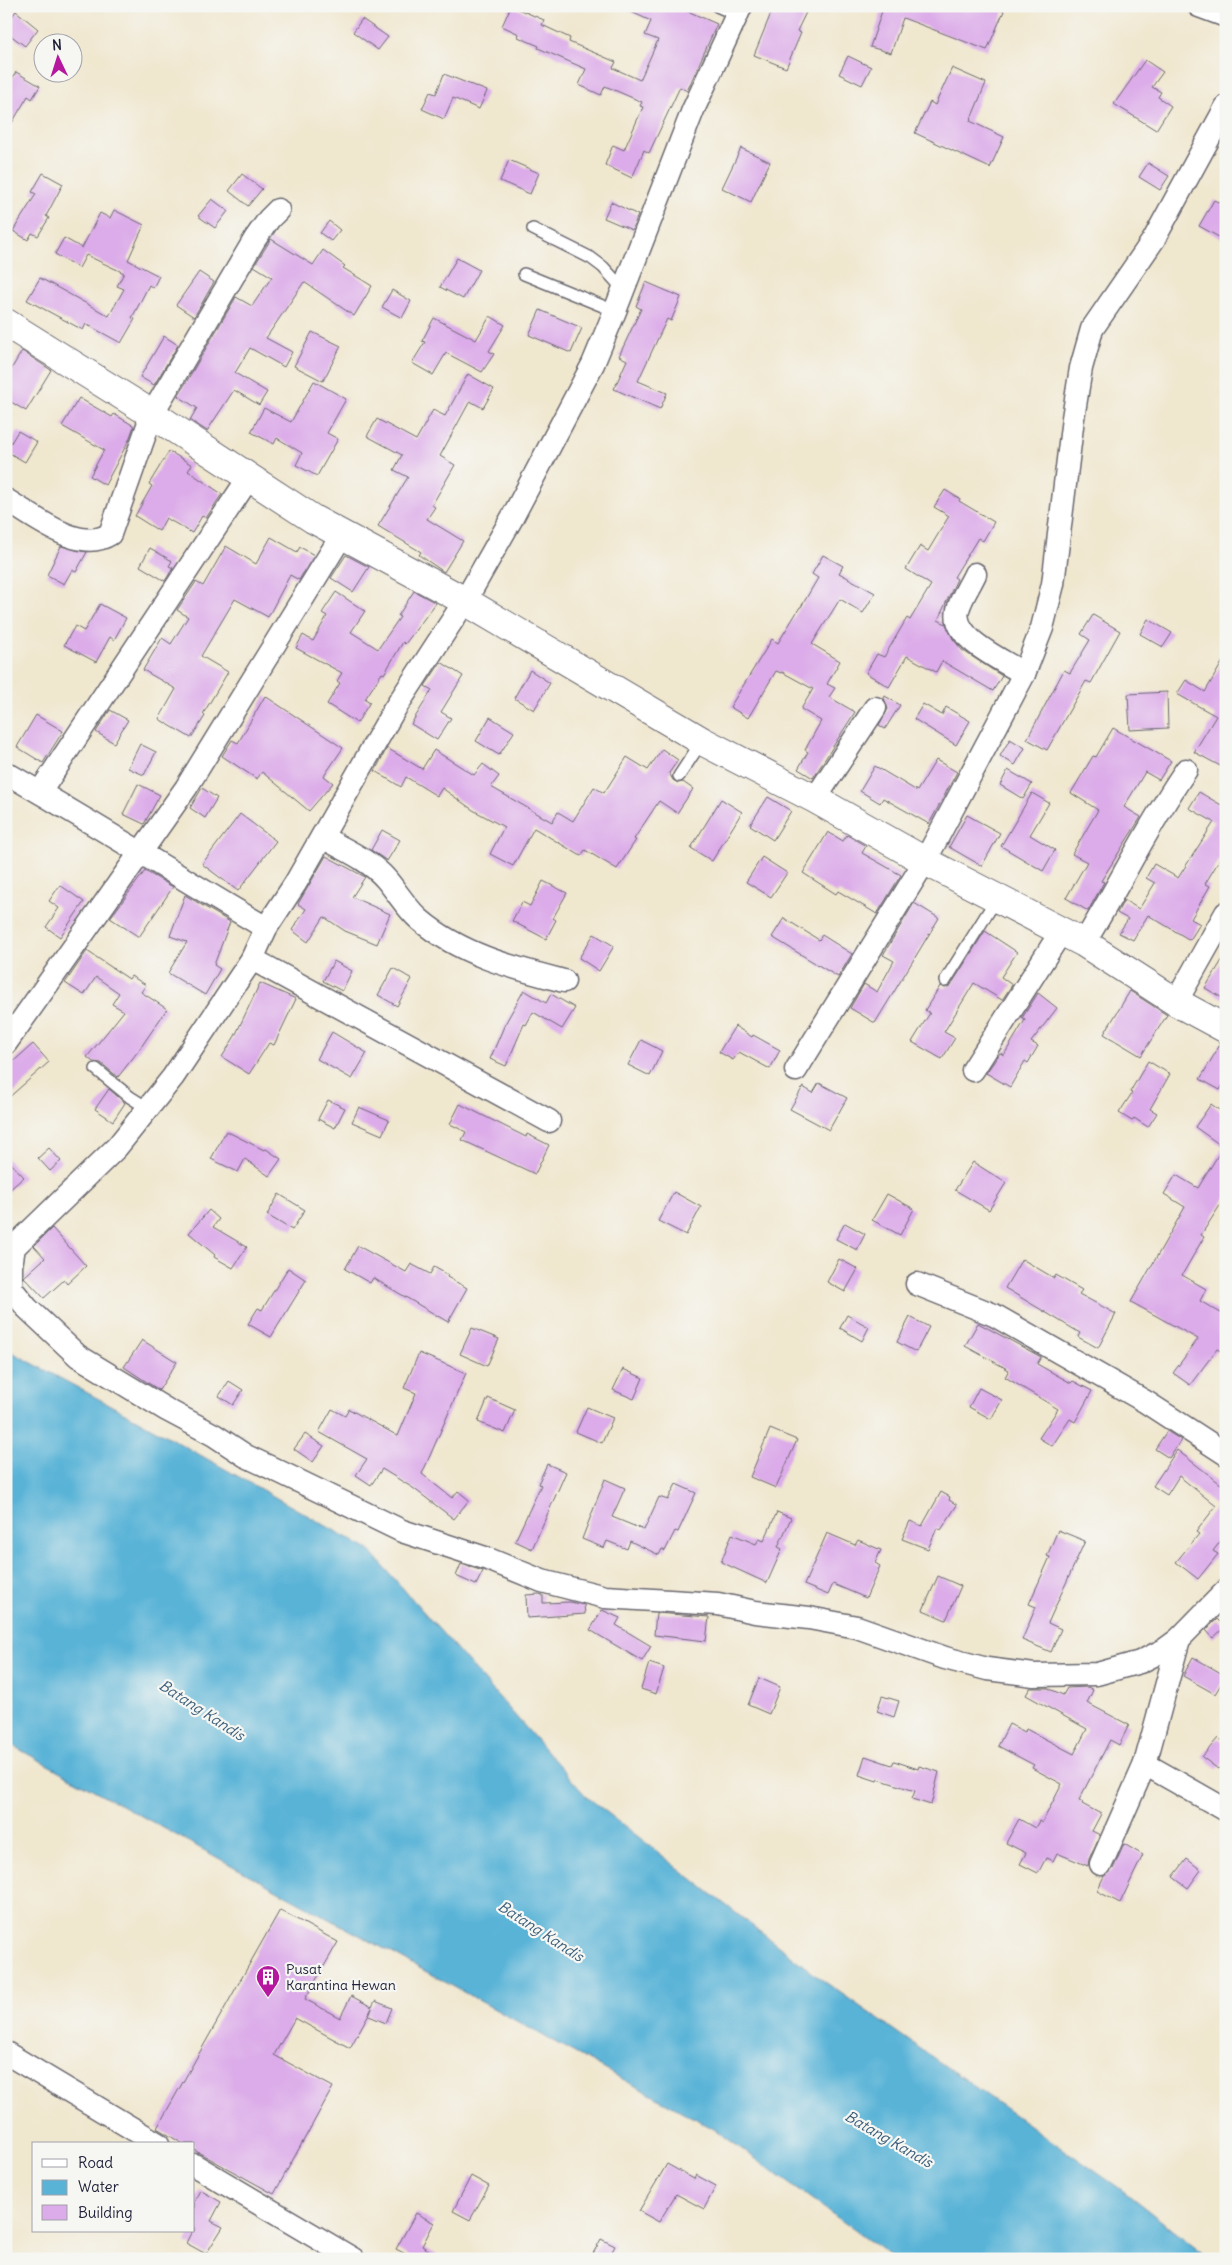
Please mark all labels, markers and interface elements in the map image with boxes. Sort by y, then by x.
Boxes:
north arrow [32,32,82,82]
text: N [52,36,63,54]
water label: Batang Kandis [156,1675,249,1745]
water label: Batang Kandis [495,1896,588,1966]
place label: Pusat Karantina Hewan [286,1960,396,1994]
building icon: Pusat Karantina Hewan [255,1964,281,1998]
water label: Batang Kandis [842,2106,937,2172]
legend [32,2142,195,2232]
text: Road [78,2153,113,2172]
text: Water [78,2177,119,2196]
text: Building [78,2203,133,2222]

